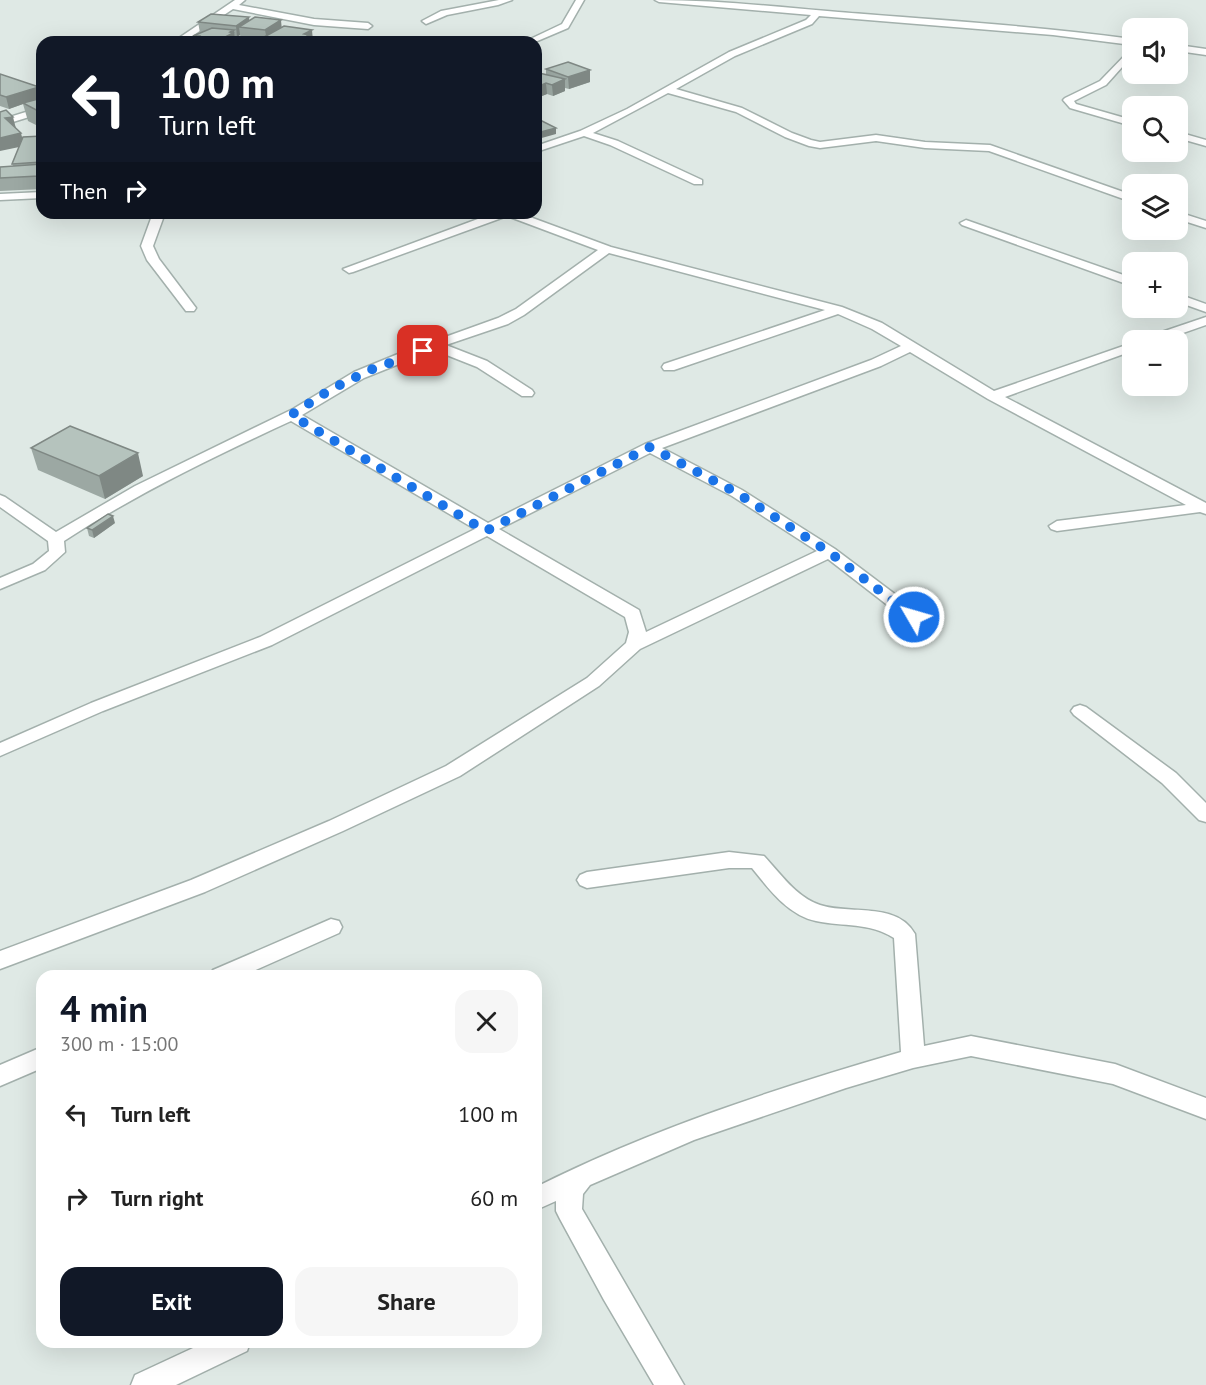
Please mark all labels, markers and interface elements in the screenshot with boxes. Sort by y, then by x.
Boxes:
map controls [1122,18,1188,396]
button: sound [1122,18,1188,84]
text: 100 m [159,55,275,110]
icon: left [60,60,138,138]
button: search [1122,96,1188,162]
text: Turn left [159,108,256,142]
icon: right [119,174,152,207]
button: layers [1122,174,1188,240]
text: Then [60,177,107,205]
button: + [1122,252,1188,318]
pin [397,325,448,376]
button: − [1122,330,1188,396]
icon: arrive [406,334,439,367]
position arrow [882,585,946,649]
text: 4 min [60,985,148,1032]
button: close [455,990,518,1053]
text: 300 m · 15:00 [60,1031,178,1057]
icon: left [60,1098,93,1131]
text: Turn left [111,1100,191,1128]
text: 100 m [458,1100,518,1128]
icon: right [60,1182,93,1215]
text: Turn right [111,1184,203,1212]
text: 60 m [470,1184,518,1212]
button: Exit [60,1267,283,1336]
button: Share [295,1267,518,1336]

